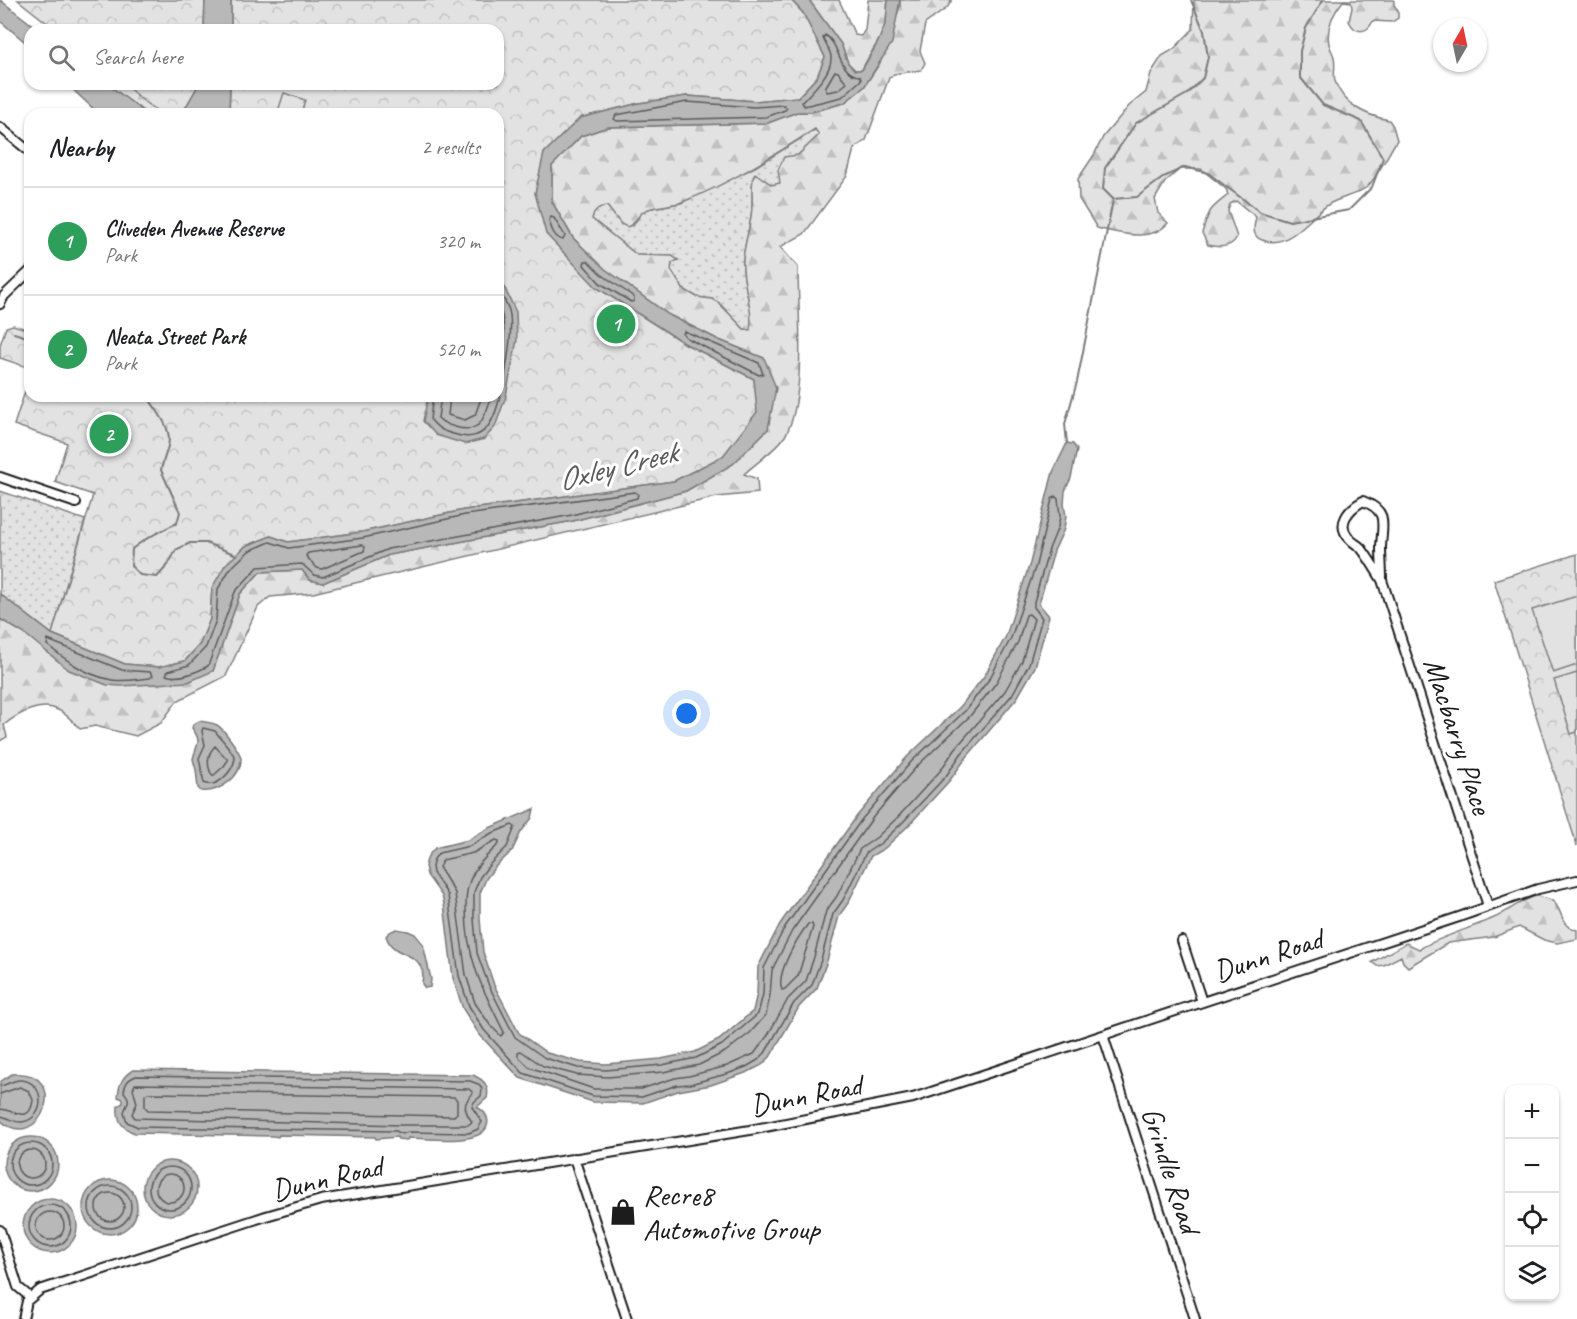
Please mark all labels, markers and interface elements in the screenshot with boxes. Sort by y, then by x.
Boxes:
north arrow [1433,18,1487,72]
search box [24,24,504,90]
icon: search [45,41,78,74]
text: Search here [93,43,183,71]
text: Nearby [48,131,113,164]
text: 2 results [421,135,480,160]
text: Cliveden Avenue Reserve [105,215,284,243]
text: 1 [63,229,72,254]
text: 320 m [437,229,480,254]
text: Park [105,243,137,268]
pin: 1 [596,302,636,346]
text: Neata Street Park [105,323,245,351]
text: 2 [63,337,72,362]
text: 520 m [437,337,480,362]
text: Park [105,351,137,376]
pin: 2 [90,412,128,456]
water label: Oxley Creek [553,430,686,501]
street label: Macbarry Place [1415,653,1502,821]
your location [672,699,701,728]
street label: Dunn Road [1209,918,1331,990]
street label: Dunn Road [747,1065,869,1124]
map controls [1505,1085,1559,1301]
button: + [1505,1085,1559,1139]
street label: Grindle Road [1133,1102,1210,1242]
button: − [1505,1139,1559,1193]
street label: Dunn Road [268,1146,390,1209]
place label: Recre8 Automotive Group [643,1176,821,1248]
button: locate [1505,1193,1559,1247]
shop icon: Recre8 Automotive Group [608,1197,638,1227]
button: layers [1505,1247,1559,1301]

